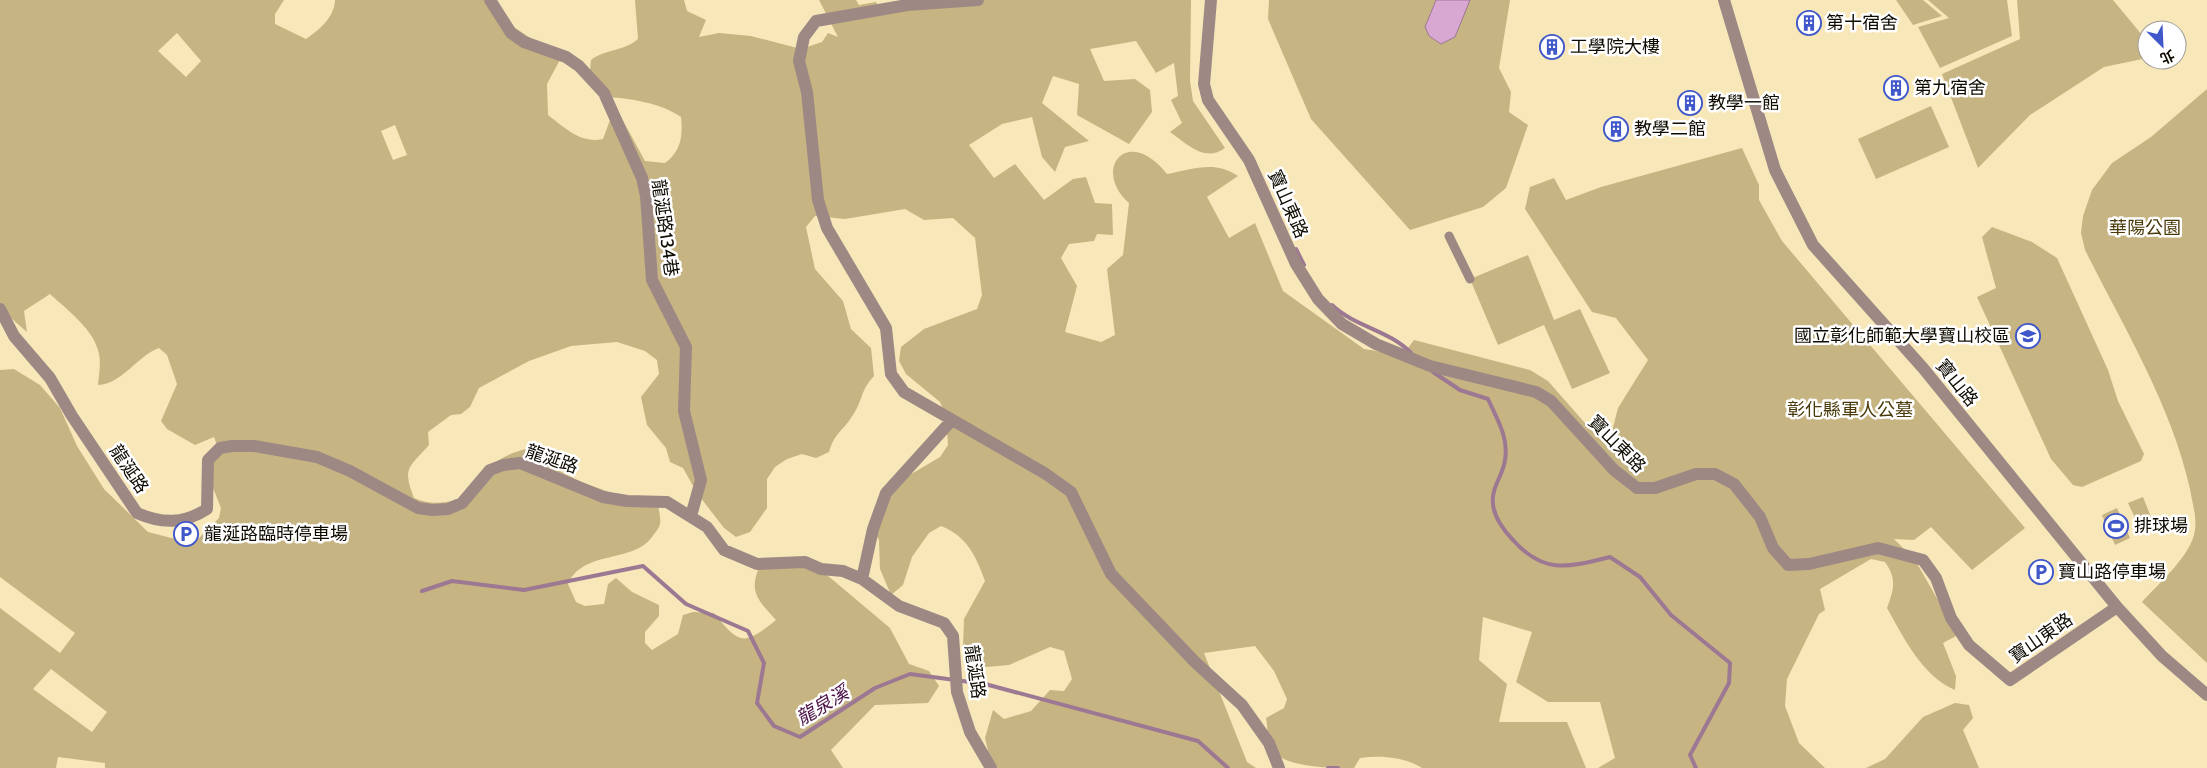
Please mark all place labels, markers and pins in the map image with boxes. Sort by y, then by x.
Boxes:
building icon: 第十宿舍 [1796,10,1822,36]
place label: 第十宿舍 [1826,12,1898,34]
building icon: 工學院大樓 [1539,34,1565,60]
place label: 工學院大樓 [1570,36,1660,58]
building icon: 第九宿舍 [1883,75,1909,101]
place label: 第九宿舍 [1914,77,1986,99]
building icon: 教學一館 [1677,90,1703,116]
place label: 教學一館 [1708,92,1780,114]
building icon: 教學二館 [1603,116,1629,142]
place label: 教學二館 [1634,118,1706,140]
school or university icon: 國立彰化師範大學寶山校區 [2015,323,2041,349]
place label: 國立彰化師範大學寶山校區 [1794,325,2010,347]
sports icon: 排球場 [2103,513,2129,539]
place label: 排球場 [2134,515,2188,537]
parking icon: 龍涎路臨時停車場 [173,521,199,547]
place label: 龍涎路臨時停車場 [204,523,348,545]
parking icon: 寶山路停車場 [2028,559,2054,585]
place label: 寶山路停車場 [2058,561,2166,583]

